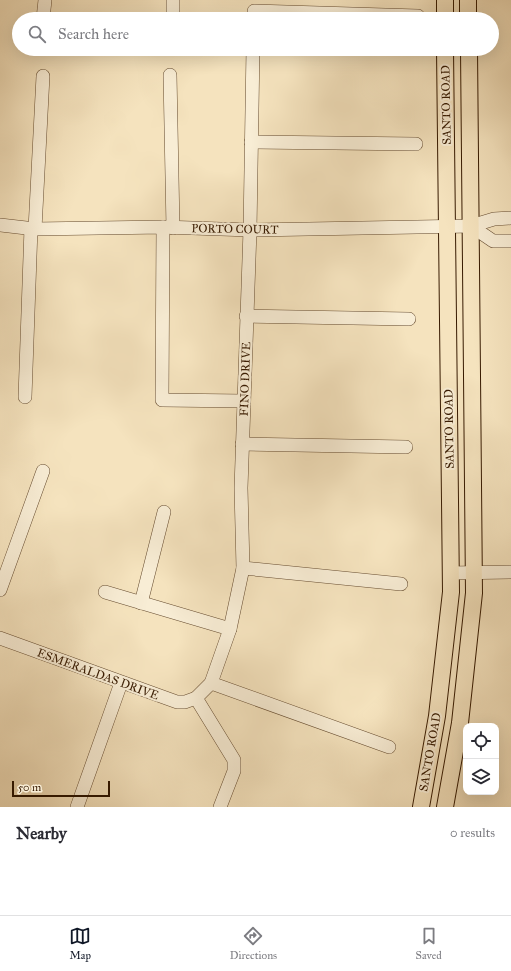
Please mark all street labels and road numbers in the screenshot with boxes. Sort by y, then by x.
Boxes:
street label: SANTO ROAD [438,65,454,145]
street label: PORTO COURT [191,221,279,237]
street label: FINO DRIVE [237,341,253,417]
street label: SANTO ROAD [441,389,457,469]
street label: ESMERALDAS DRIVE [35,645,161,703]
street label: SANTO ROAD [416,711,444,793]

